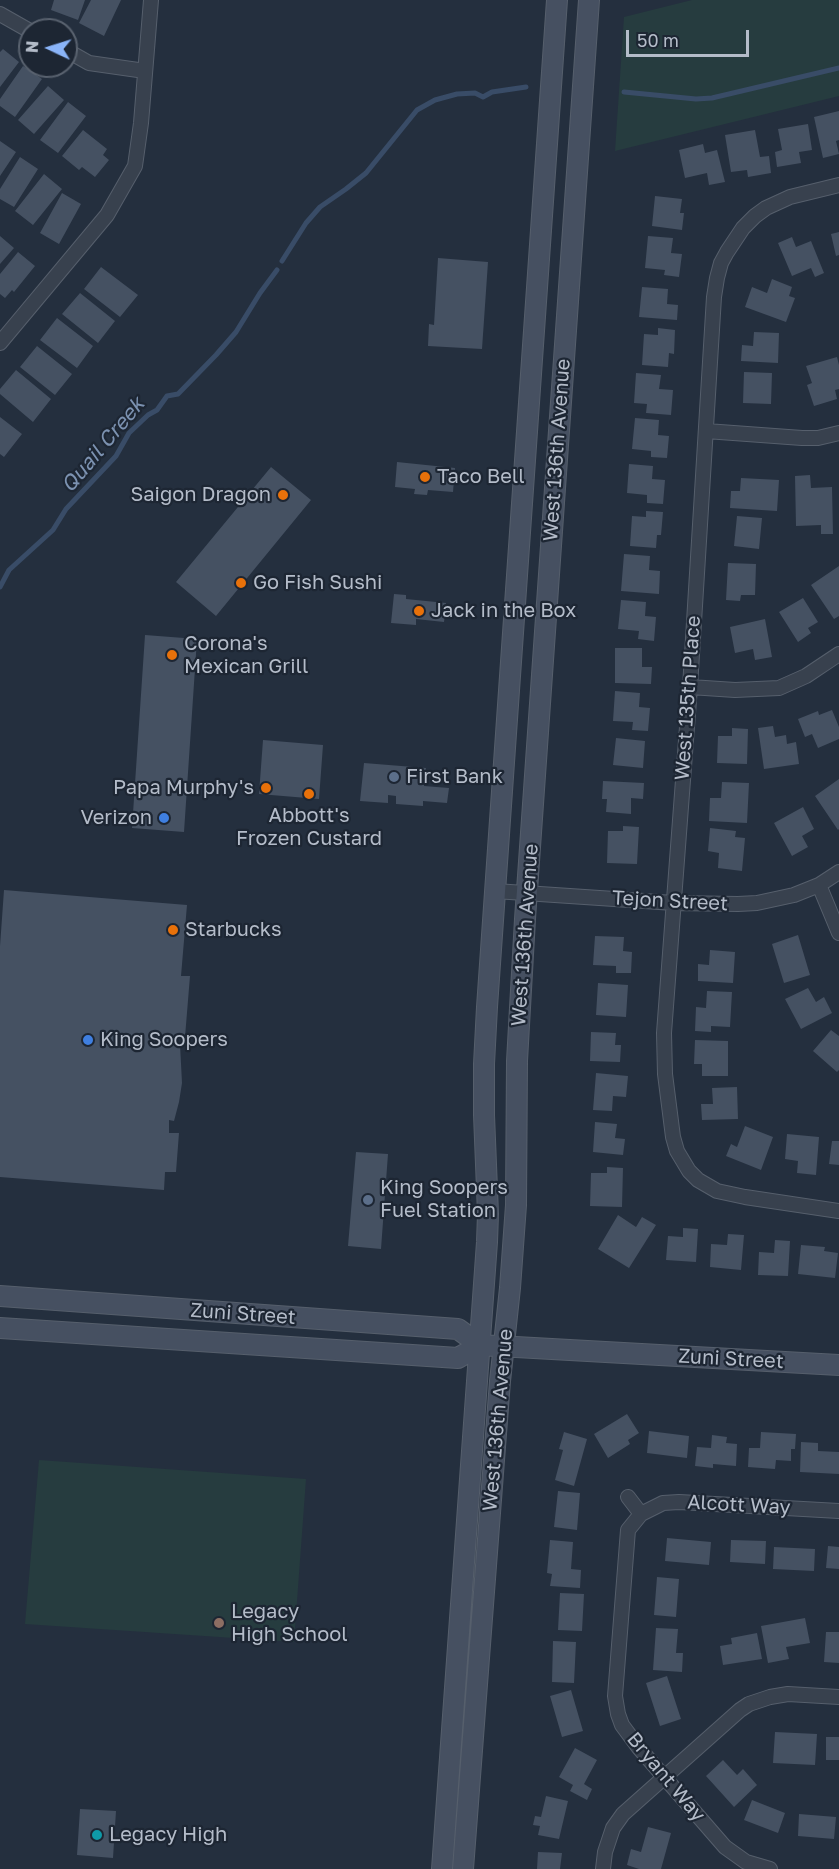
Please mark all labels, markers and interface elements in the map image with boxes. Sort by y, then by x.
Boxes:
north arrow [18,18,78,78]
scale bar [629,18,752,56]
text: 50 m [637,29,679,51]
text: N [22,40,42,54]
street label: West 136th Avenue [539,358,575,542]
water label: Quail Creek [56,392,150,498]
place label: Taco Bell [437,465,525,489]
marker: Taco Bell [418,470,432,484]
place label: Saigon Dragon [130,483,271,507]
marker: Saigon Dragon [276,488,290,502]
place label: Go Fish Sushi [253,571,382,595]
marker: Go Fish Sushi [234,576,248,590]
place label: Jack in the Box [431,599,576,623]
marker: Jack in the Box [412,604,426,618]
street label: West 135th Place [670,615,706,781]
place label: Corona's Mexican Grill [184,632,308,679]
marker: Corona's Mexican Grill [165,648,179,662]
place label: First Bank [406,765,503,789]
marker: First Bank [387,770,401,784]
place label: Papa Murphy's [113,776,254,800]
marker: Papa Murphy's [259,781,273,795]
marker: Abbott's Frozen Custard [302,787,316,801]
place label: Abbott's Frozen Custard [236,804,382,851]
place label: Verizon [81,806,152,830]
marker: Verizon [157,811,171,825]
street label: West 136th Avenue [507,843,543,1027]
street label: Tejon Street [611,886,729,916]
place label: Starbucks [185,918,282,942]
marker: Starbucks [166,923,180,937]
place label: King Soopers [100,1028,228,1052]
marker: King Soopers [81,1033,95,1047]
place label: King Soopers Fuel Station [380,1176,508,1223]
marker: King Soopers Fuel Station [361,1193,375,1207]
street label: Zuni Street [190,1298,296,1330]
street label: West 136th Avenue [478,1328,518,1512]
street label: Zuni Street [678,1344,784,1374]
street label: Alcott Way [687,1490,791,1520]
place label: Legacy High School [231,1600,348,1647]
marker: Legacy High School [212,1616,226,1630]
street label: Bryant Way [622,1727,710,1827]
place label: Legacy High [109,1823,227,1847]
marker: Legacy High [90,1828,104,1842]

